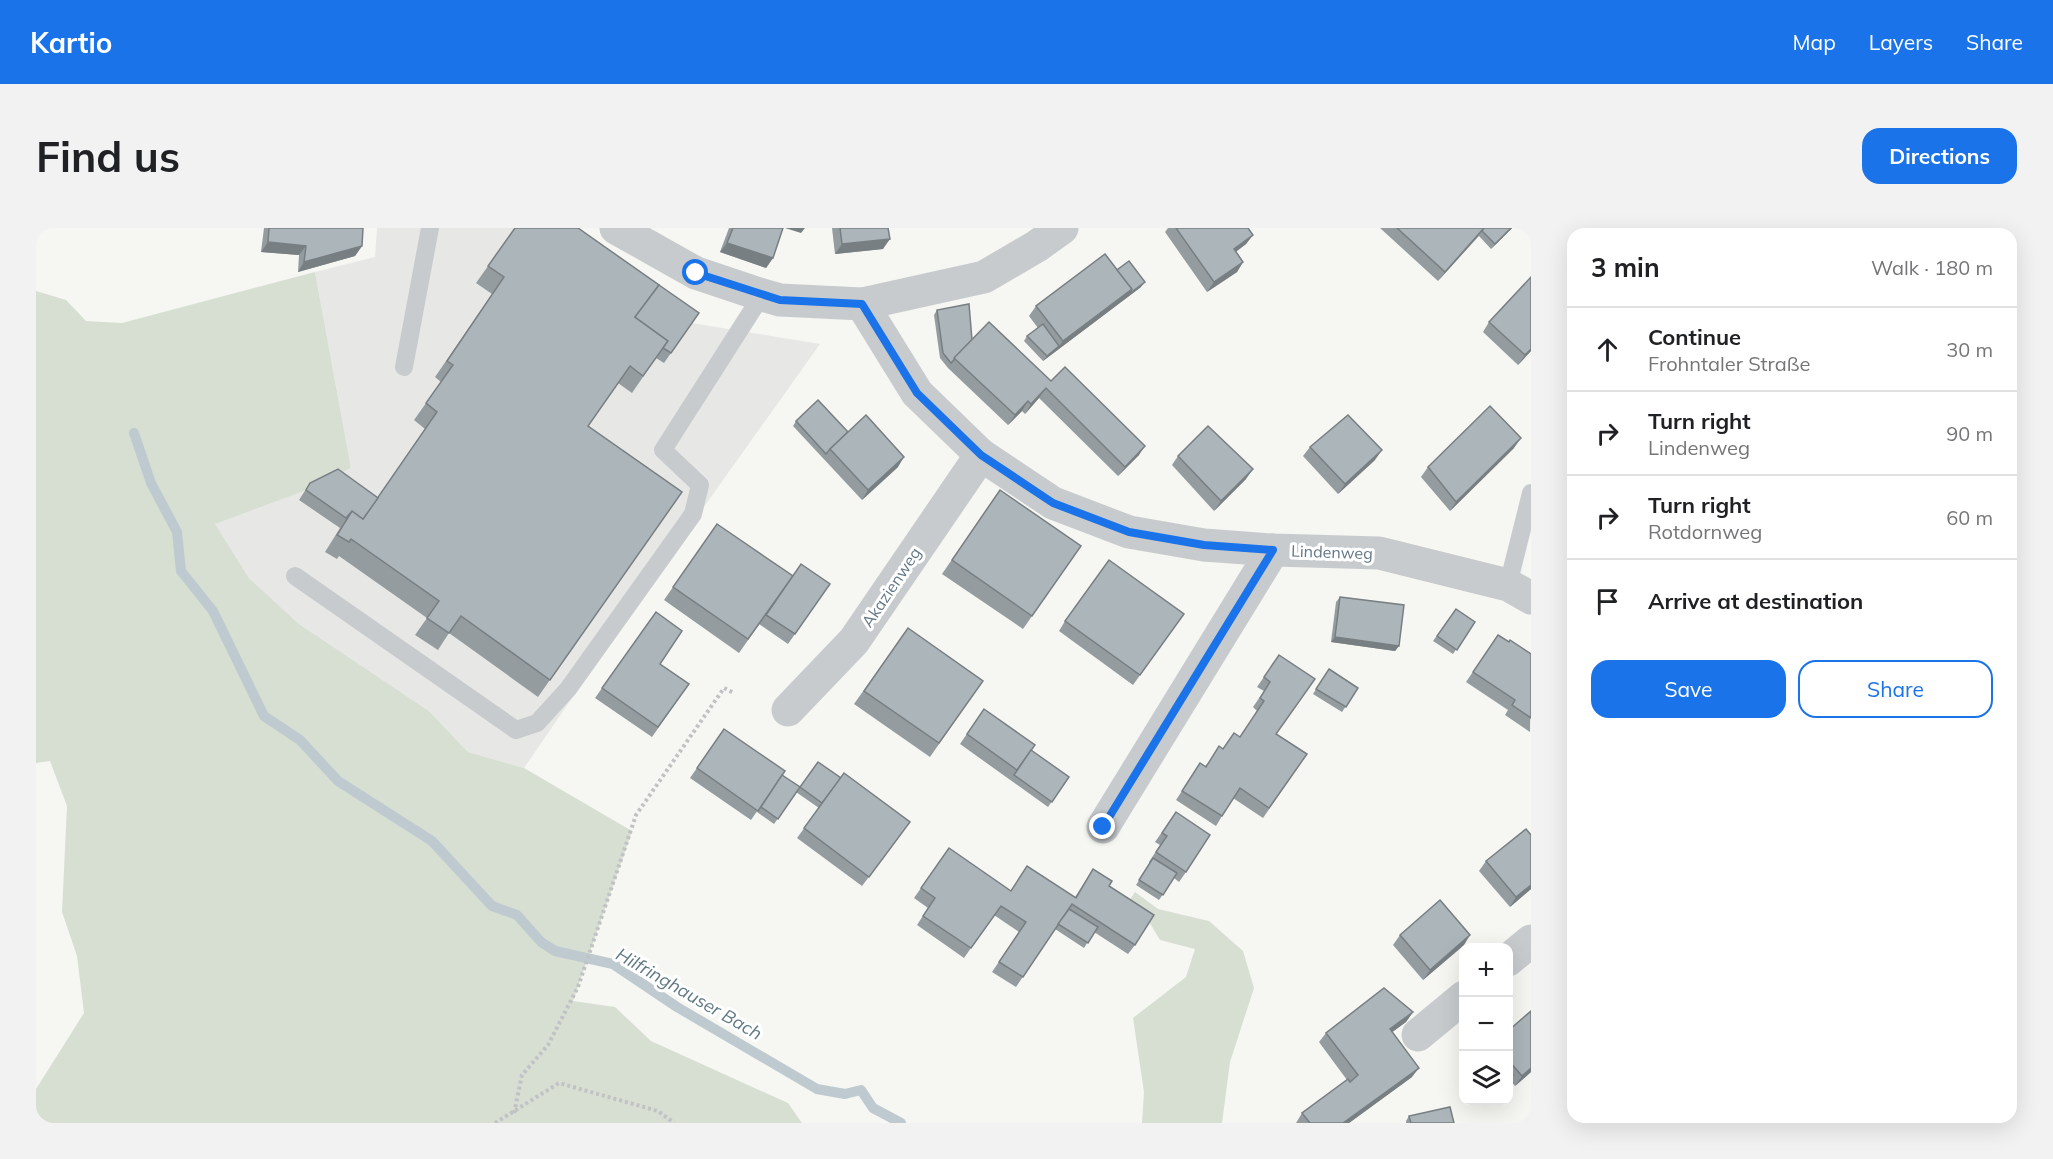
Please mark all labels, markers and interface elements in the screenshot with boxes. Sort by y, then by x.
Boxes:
text: Kartio [30,25,112,60]
text: Map [1793,29,1836,55]
text: Layers [1869,29,1933,55]
text: Share [1966,29,2023,55]
button: Directions [1862,128,2017,184]
text: Find us [36,130,180,183]
text: 3 min [1591,251,1660,284]
text: Walk · 180 m [1871,255,1993,280]
route start [682,259,708,285]
text: Continue [1648,323,1741,351]
icon: ahead [1591,333,1624,366]
text: 30 m [1946,337,1993,362]
text: Frohntaler Straße [1648,351,1810,376]
text: Turn right [1648,407,1751,435]
icon: right [1591,417,1624,450]
text: 90 m [1946,421,1993,446]
text: Lindenweg [1648,435,1750,460]
text: Turn right [1648,491,1751,519]
icon: right [1591,501,1624,534]
text: 60 m [1946,505,1993,530]
text: Rotdornweg [1648,519,1762,544]
street label: Lindenweg [1291,541,1373,563]
street label: Akazienweg [857,543,925,631]
icon: arrive [1591,585,1624,618]
text: Arrive at destination [1648,587,1863,615]
button: Save [1591,660,1786,718]
button: Share [1798,660,1993,718]
route end [1089,813,1115,839]
water label: Hilfringhauser Bach [612,942,766,1045]
map controls [1459,943,1513,1105]
button: + [1459,943,1513,997]
button: − [1459,997,1513,1051]
button: layers [1459,1051,1513,1105]

